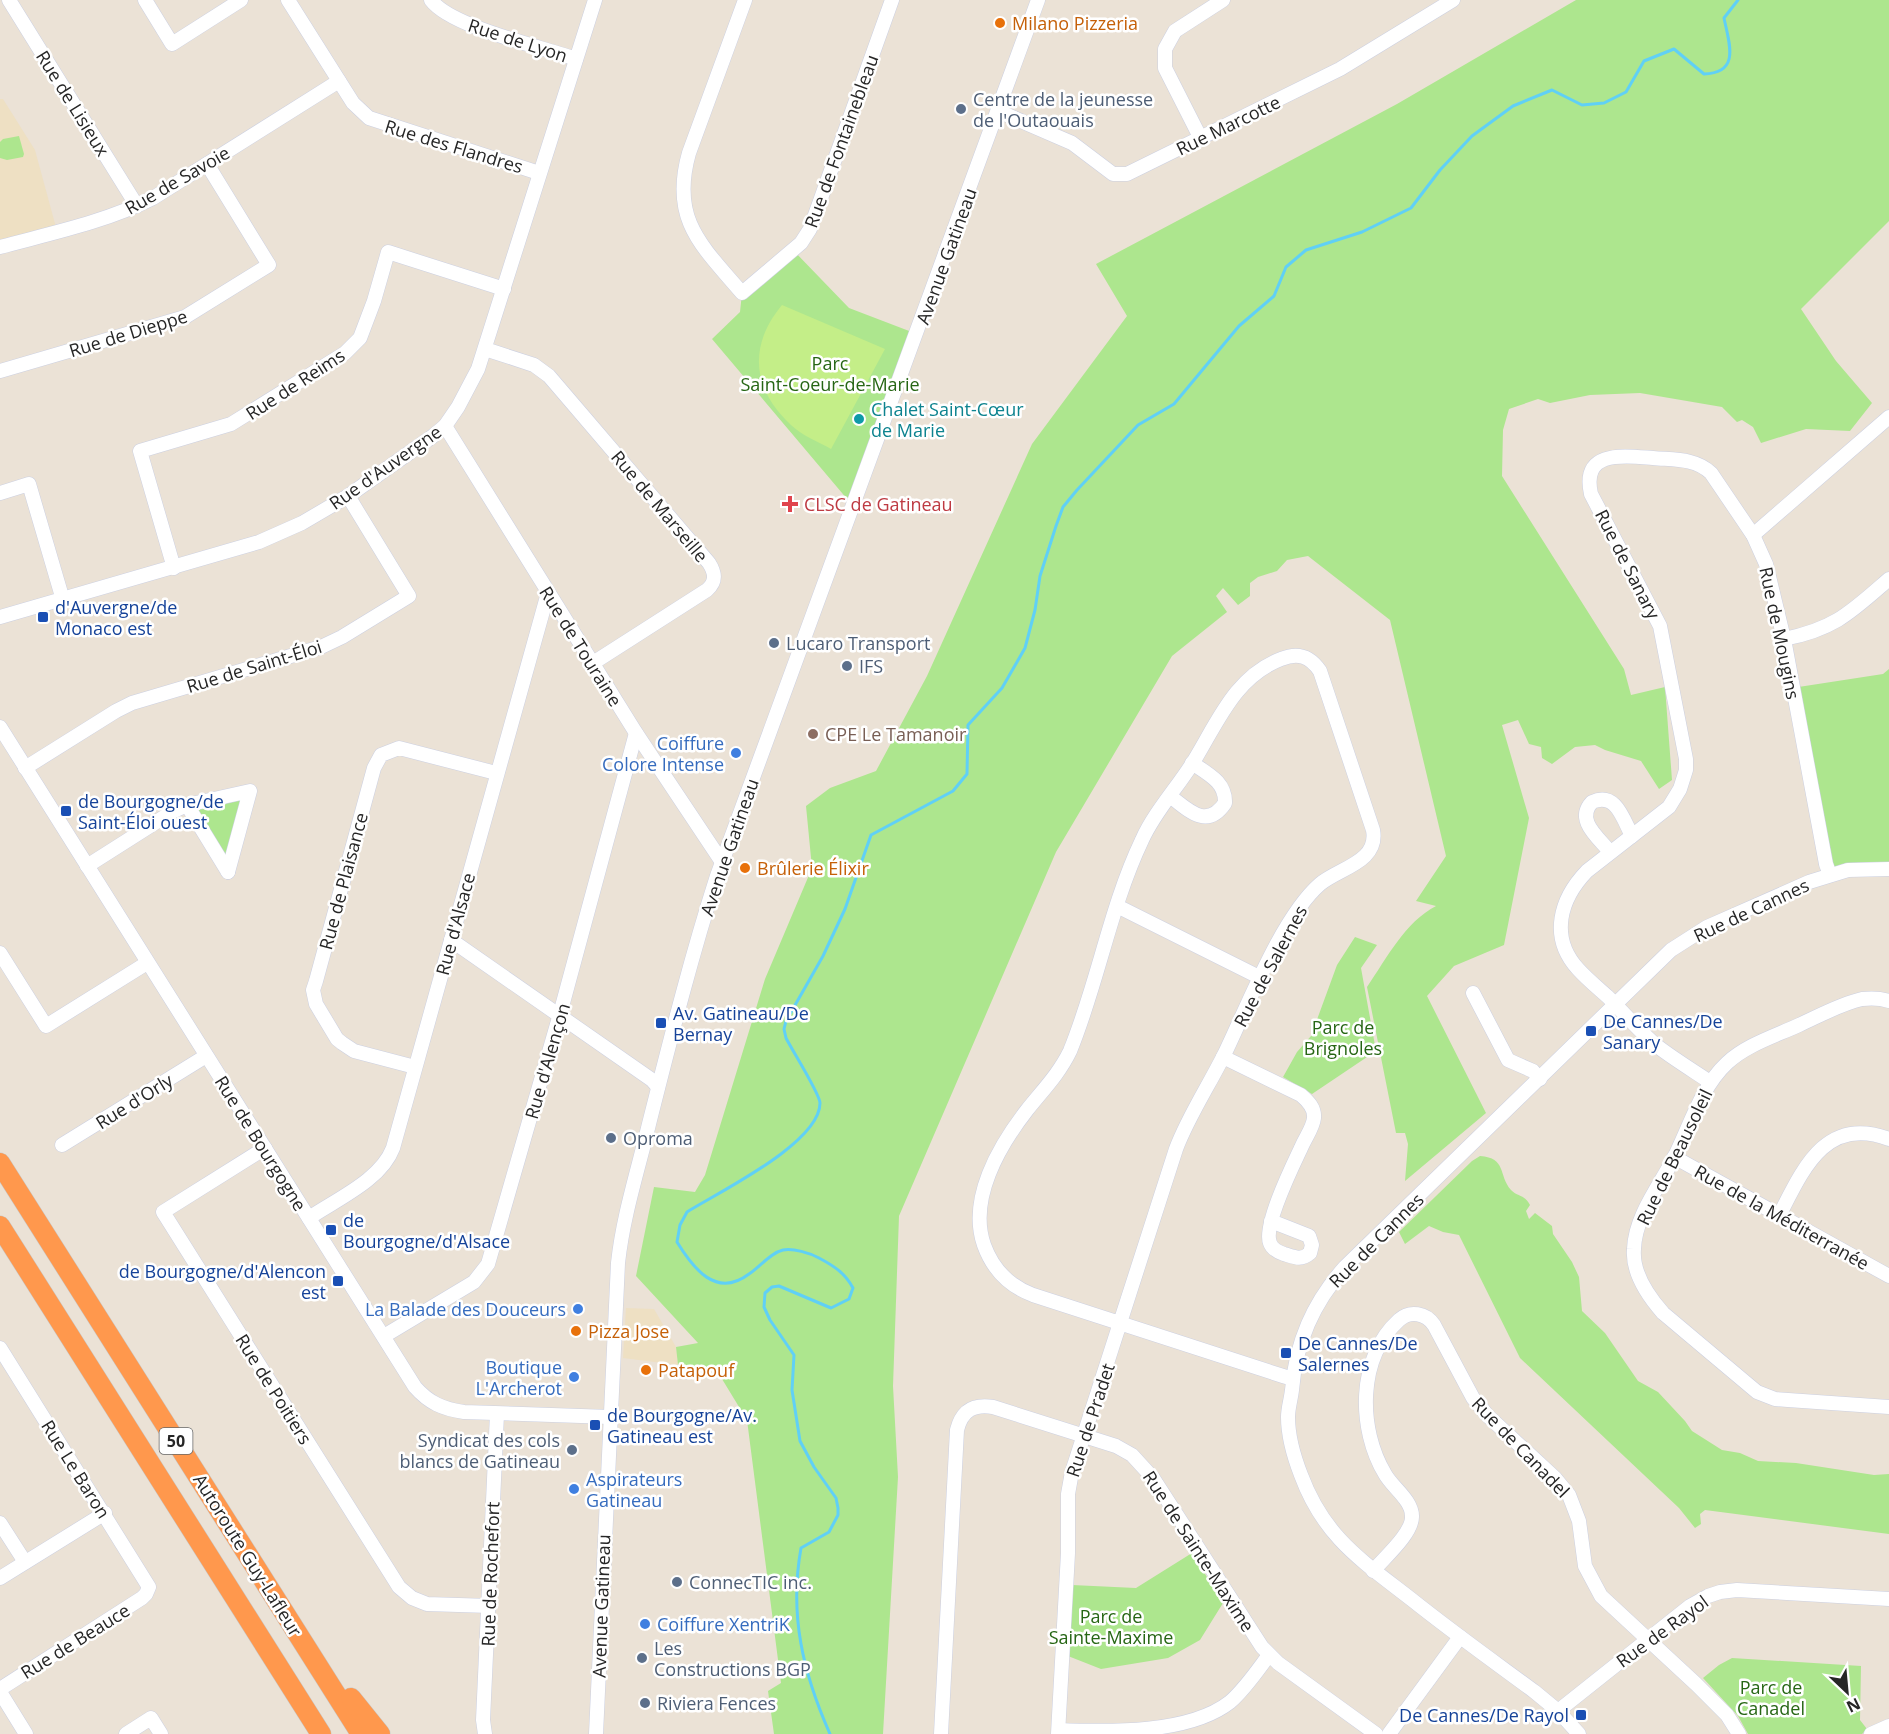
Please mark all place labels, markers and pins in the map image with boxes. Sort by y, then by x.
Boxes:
place label: Milano Pizzeria [1012,11,1138,35]
marker: Milano Pizzeria [993,16,1007,30]
place label: Centre de la jeunesse de l'Outaouais [973,87,1153,132]
marker: Centre de la jeunesse de l'Outaouais [954,102,968,116]
place label: Chalet Saint-Cœur de Marie [871,397,1024,442]
marker: Chalet Saint-Cœur de Marie [852,412,866,426]
place label: CLSC de Gatineau [804,492,953,516]
marker: CLSC de Gatineau [781,495,799,513]
place label: d'Auvergne/de Monaco est [55,595,177,640]
marker: d'Auvergne/de Monaco est [36,610,50,624]
place label: Lucaro Transport [786,631,930,655]
marker: Lucaro Transport [767,636,781,650]
place label: IFS [859,654,883,678]
marker: IFS [840,659,854,673]
place label: CPE Le Tamanoir [825,722,967,746]
marker: CPE Le Tamanoir [806,727,820,741]
place label: Coiffure Colore Intense [602,731,724,776]
marker: Coiffure Colore Intense [729,746,743,760]
place label: de Bourgogne/de Saint-Éloi ouest [78,789,224,834]
marker: de Bourgogne/de Saint-Éloi ouest [59,804,73,818]
place label: Brûlerie Élixir [757,856,869,880]
marker: Brûlerie Élixir [738,861,752,875]
place label: Av. Gatineau/De Bernay [673,1001,809,1046]
place label: De Cannes/De Sanary [1603,1009,1723,1054]
marker: Av. Gatineau/De Bernay [654,1016,668,1030]
marker: De Cannes/De Sanary [1584,1024,1598,1038]
place label: Oproma [623,1126,693,1150]
marker: Oproma [604,1131,618,1145]
place label: de Bourgogne/d'Alsace [343,1208,510,1253]
marker: de Bourgogne/d'Alsace [324,1223,338,1237]
place label: de Bourgogne/d'Alencon est [119,1259,326,1304]
marker: de Bourgogne/d'Alencon est [331,1274,345,1288]
place label: La Balade des Douceurs [365,1297,566,1321]
marker: La Balade des Douceurs [571,1302,585,1316]
place label: Pizza Jose [588,1319,669,1343]
marker: Pizza Jose [569,1324,583,1338]
place label: De Cannes/De Salernes [1298,1331,1418,1376]
marker: De Cannes/De Salernes [1279,1346,1293,1360]
place label: Boutique L'Archerot [476,1355,562,1400]
place label: Patapouf [658,1358,735,1382]
marker: Patapouf [639,1363,653,1377]
marker: Boutique L'Archerot [567,1370,581,1384]
place label: de Bourgogne/Av. Gatineau est [607,1403,757,1448]
marker: de Bourgogne/Av. Gatineau est [588,1418,602,1432]
place label: Syndicat des cols blancs de Gatineau [399,1428,560,1473]
marker: Syndicat des cols blancs de Gatineau [565,1443,579,1457]
place label: Aspirateurs Gatineau [586,1467,682,1512]
marker: Aspirateurs Gatineau [567,1482,581,1496]
place label: ConnecTIC inc. [689,1570,812,1594]
marker: ConnecTIC inc. [670,1575,684,1589]
place label: Coiffure XentriK [657,1612,791,1636]
marker: Coiffure XentriK [638,1617,652,1631]
place label: Les Constructions BGP [654,1636,811,1681]
marker: Les Constructions BGP [635,1651,649,1665]
place label: Riviera Fences [657,1691,776,1715]
marker: Riviera Fences [638,1696,652,1710]
place label: De Cannes/De Rayol [1399,1703,1569,1727]
marker: De Cannes/De Rayol [1574,1708,1588,1722]

